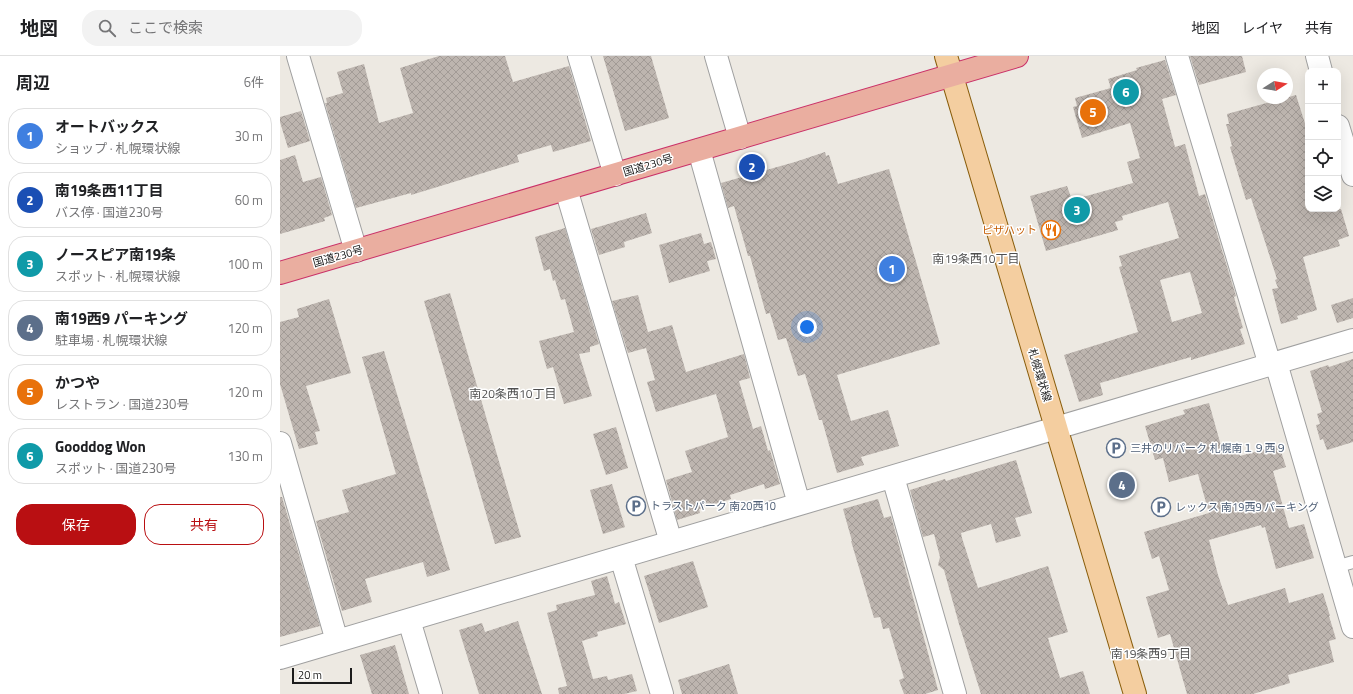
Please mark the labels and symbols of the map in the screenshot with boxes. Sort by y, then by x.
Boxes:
north arrow [1257,68,1293,104]
pin: 6 [1113,77,1139,107]
pin: 5 [1080,97,1106,127]
street label: 国道230号 [621,150,675,180]
pin: 2 [739,152,765,182]
pin: 3 [1064,195,1090,225]
restaurant icon: ピザハット [1040,219,1062,241]
place label: ピザハット [982,222,1037,238]
street label: 国道230号 [311,241,365,271]
district label: 南19条西10丁目 [933,249,1019,268]
pin: 1 [879,254,905,284]
your location [797,317,817,337]
street label: 札幌環状線 [1024,346,1056,404]
district label: 南20条西10丁目 [470,384,556,403]
parking icon: 三井のリパーク 札幌南１９西９ [1105,437,1127,459]
place label: 三井のリパーク 札幌南１９西９ [1130,440,1286,456]
pin: 4 [1109,470,1135,500]
parking icon: トラストパーク 南20西10 [625,495,647,517]
parking icon: レックス 南19西9 パーキング [1150,496,1172,518]
place label: トラストパーク 南20西10 [650,498,776,514]
place label: レックス 南19西9 パーキング [1175,499,1319,515]
district label: 南19条西9丁目 [1111,644,1191,663]
scale bar [292,666,352,685]

